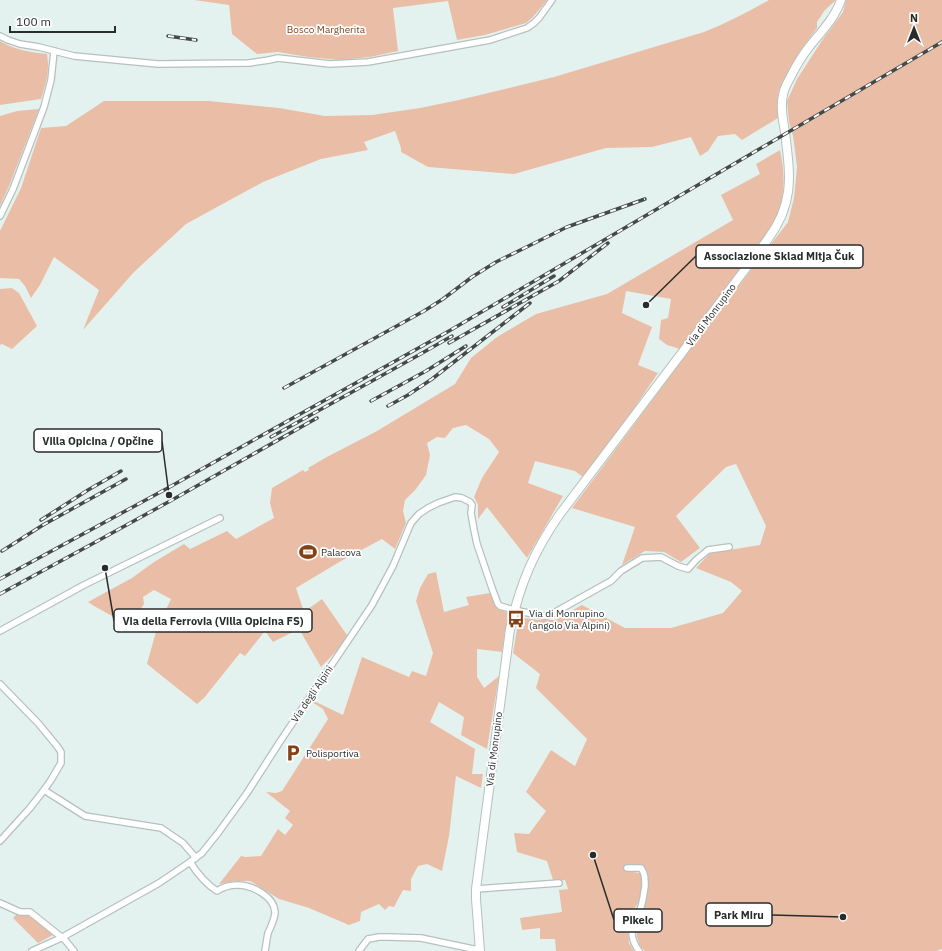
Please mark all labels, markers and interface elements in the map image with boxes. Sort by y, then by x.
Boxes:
scale bar [10,8,115,34]
north arrow [894,8,934,48]
text: N [910,11,918,25]
text: 100 m [16,14,51,29]
park label: Bosco Margherita [287,23,366,36]
callout: Associazione Sklad Mitja Čuk [696,245,863,268]
text: Associazione Sklad Mitja Čuk [704,249,855,263]
street label: Via di Monrupino [683,281,739,349]
callout: Villa Opicina / Opčine [34,429,162,452]
text: Villa Opicina / Opčine [42,434,154,448]
sports icon: Palacova [298,542,318,562]
place label: Palacova [321,546,362,559]
place label: Via di Monrupino (angolo Via Alpini) [529,607,610,632]
callout: Via della Ferrovia (Villa Opicina FS) [114,609,312,632]
bus stop icon: Via di Monrupino (angolo Via Alpini) [506,609,526,629]
text: Via della Ferrovia (Villa Opicina FS) [122,614,304,628]
street label: Via degli Alpini [288,663,336,725]
street label: Via di Monrupino [483,710,505,787]
parking icon: Polisportiva [283,743,303,763]
place label: Polisportiva [306,747,359,760]
callout: Park Miru [706,903,772,926]
text: Park Miru [714,908,764,922]
callout: Pikelc [614,909,662,932]
text: Pikelc [622,913,654,927]

